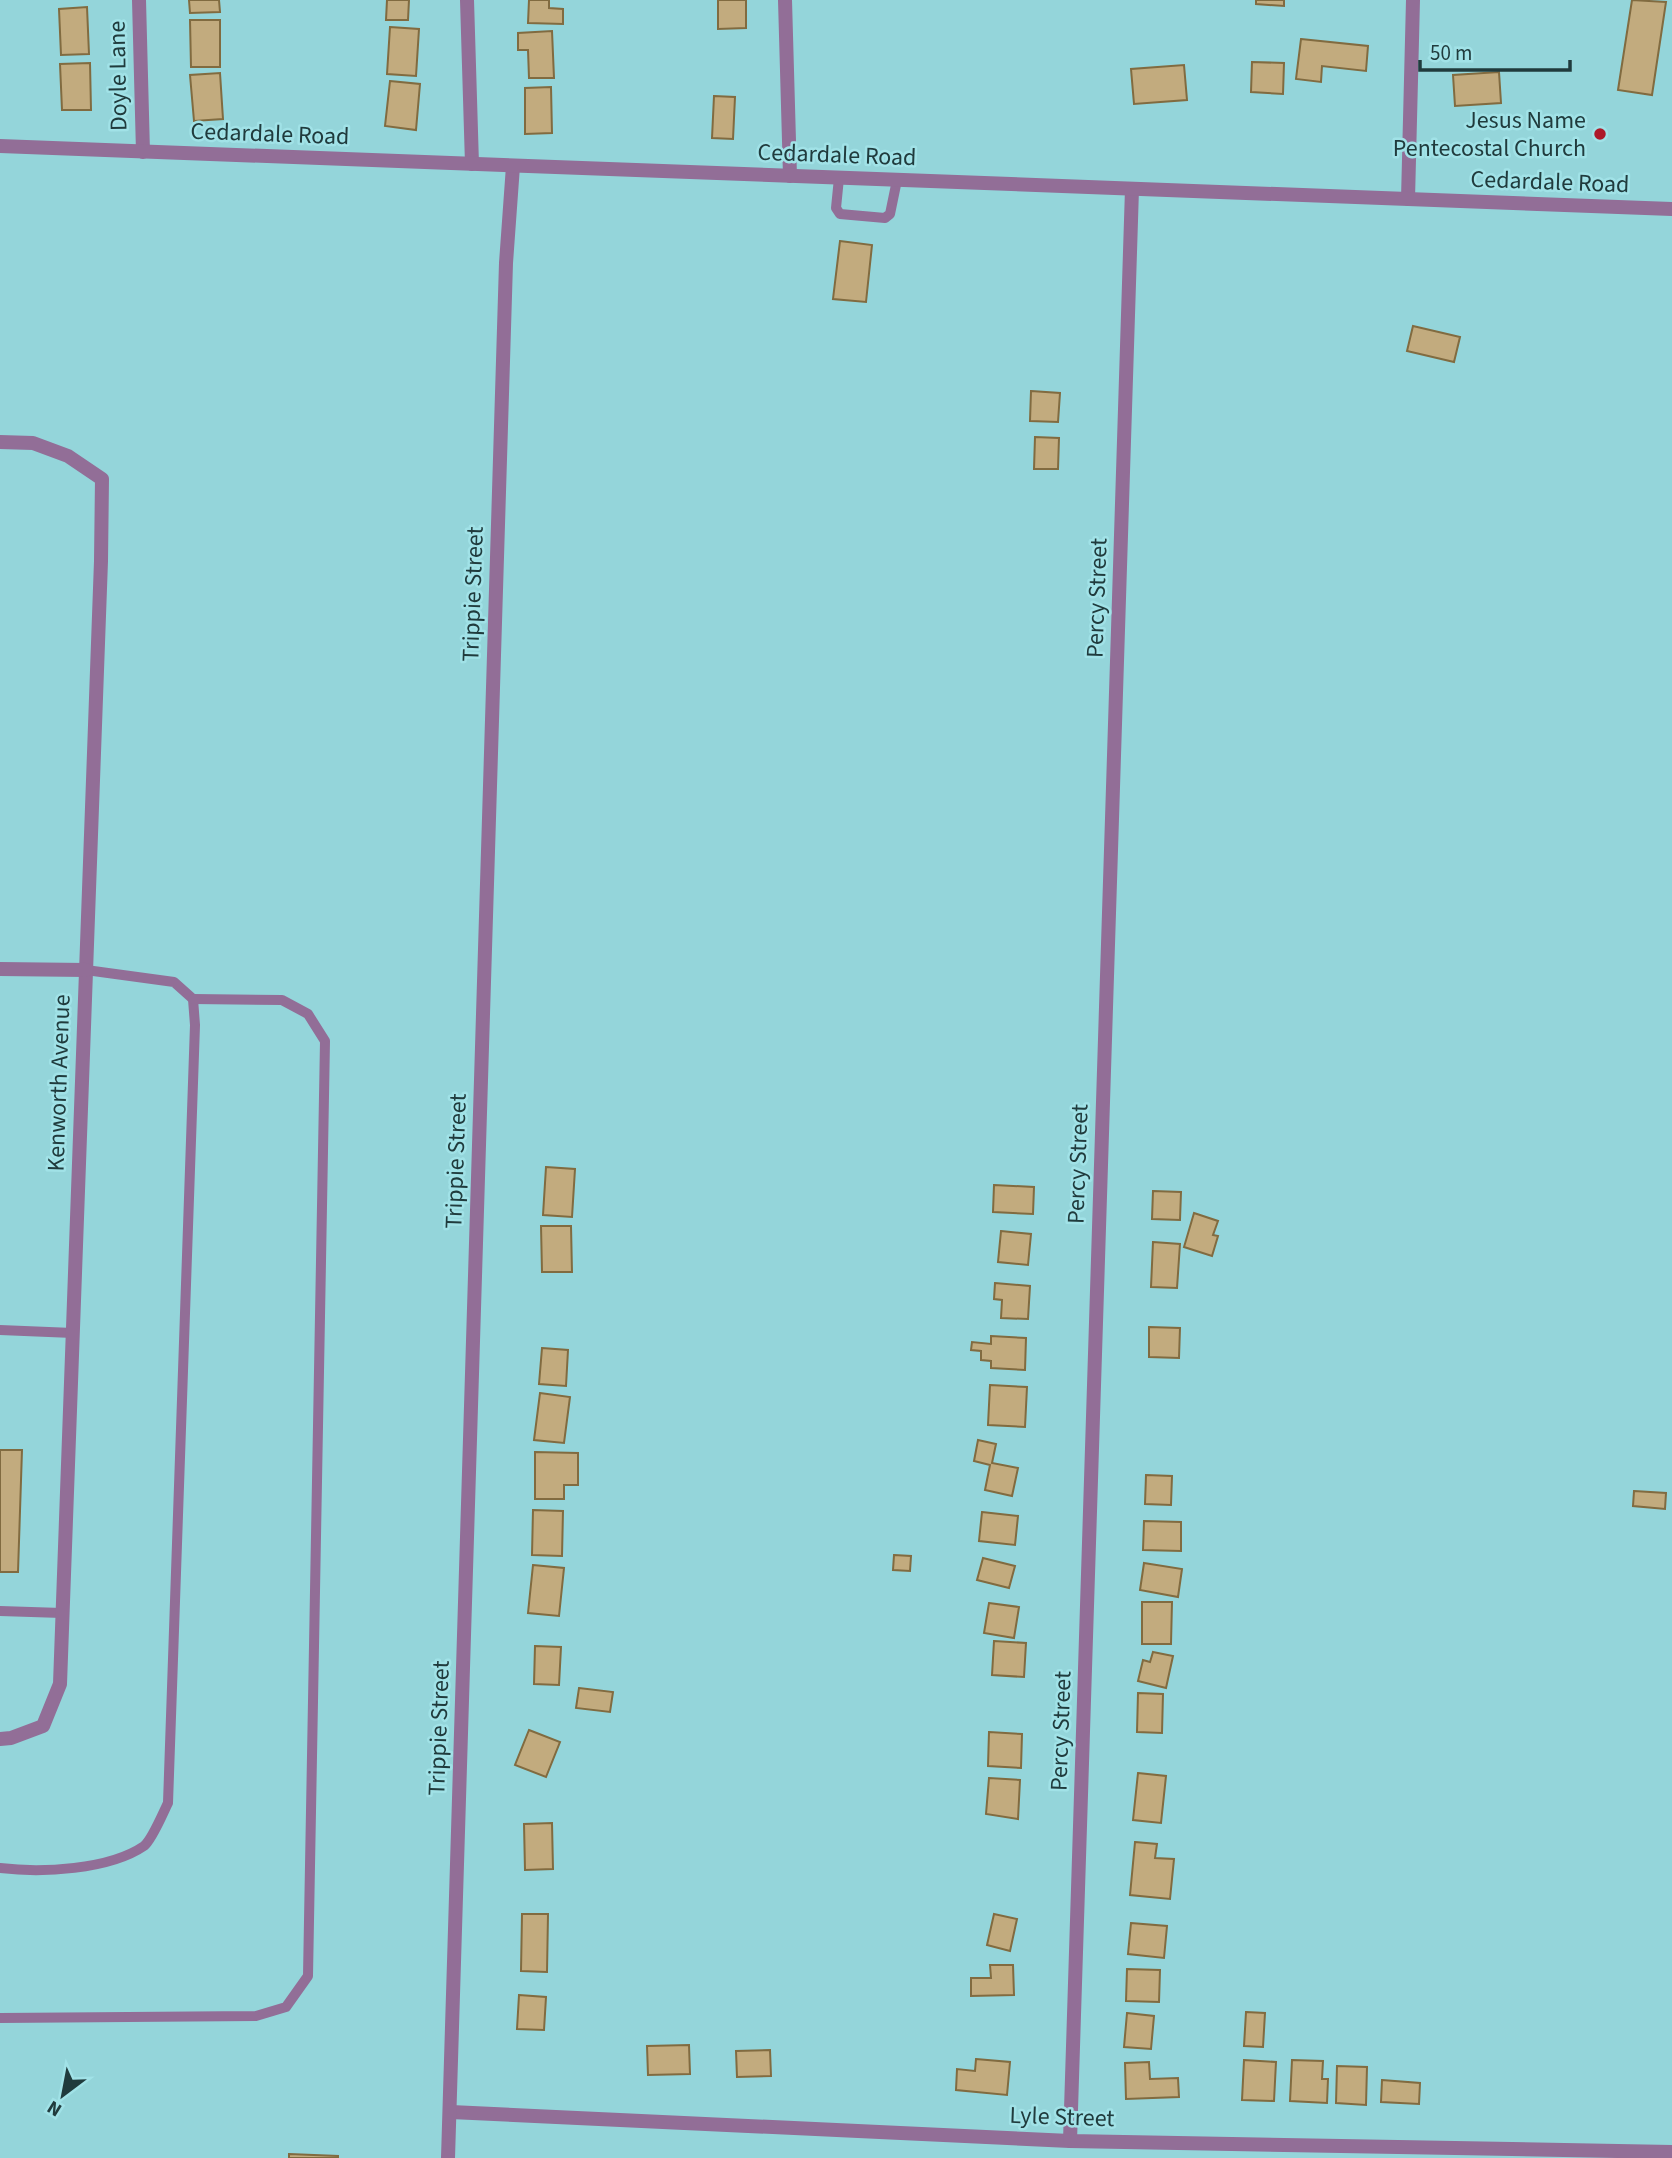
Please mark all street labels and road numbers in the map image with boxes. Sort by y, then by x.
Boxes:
street label: Doyle Lane [100,20,136,132]
street label: Cedardale Road [190,114,350,154]
street label: Cedardale Road [757,135,917,175]
street label: Cedardale Road [1470,162,1630,202]
street label: Trippie Street [453,526,493,662]
street label: Percy Street [1077,537,1117,659]
street label: Kenworth Avenue [38,994,80,1172]
street label: Trippie Street [436,1093,476,1229]
street label: Percy Street [1058,1103,1098,1225]
street label: Trippie Street [419,1660,459,1796]
street label: Percy Street [1041,1670,1081,1792]
street label: Lyle Street [1009,2098,1115,2136]

